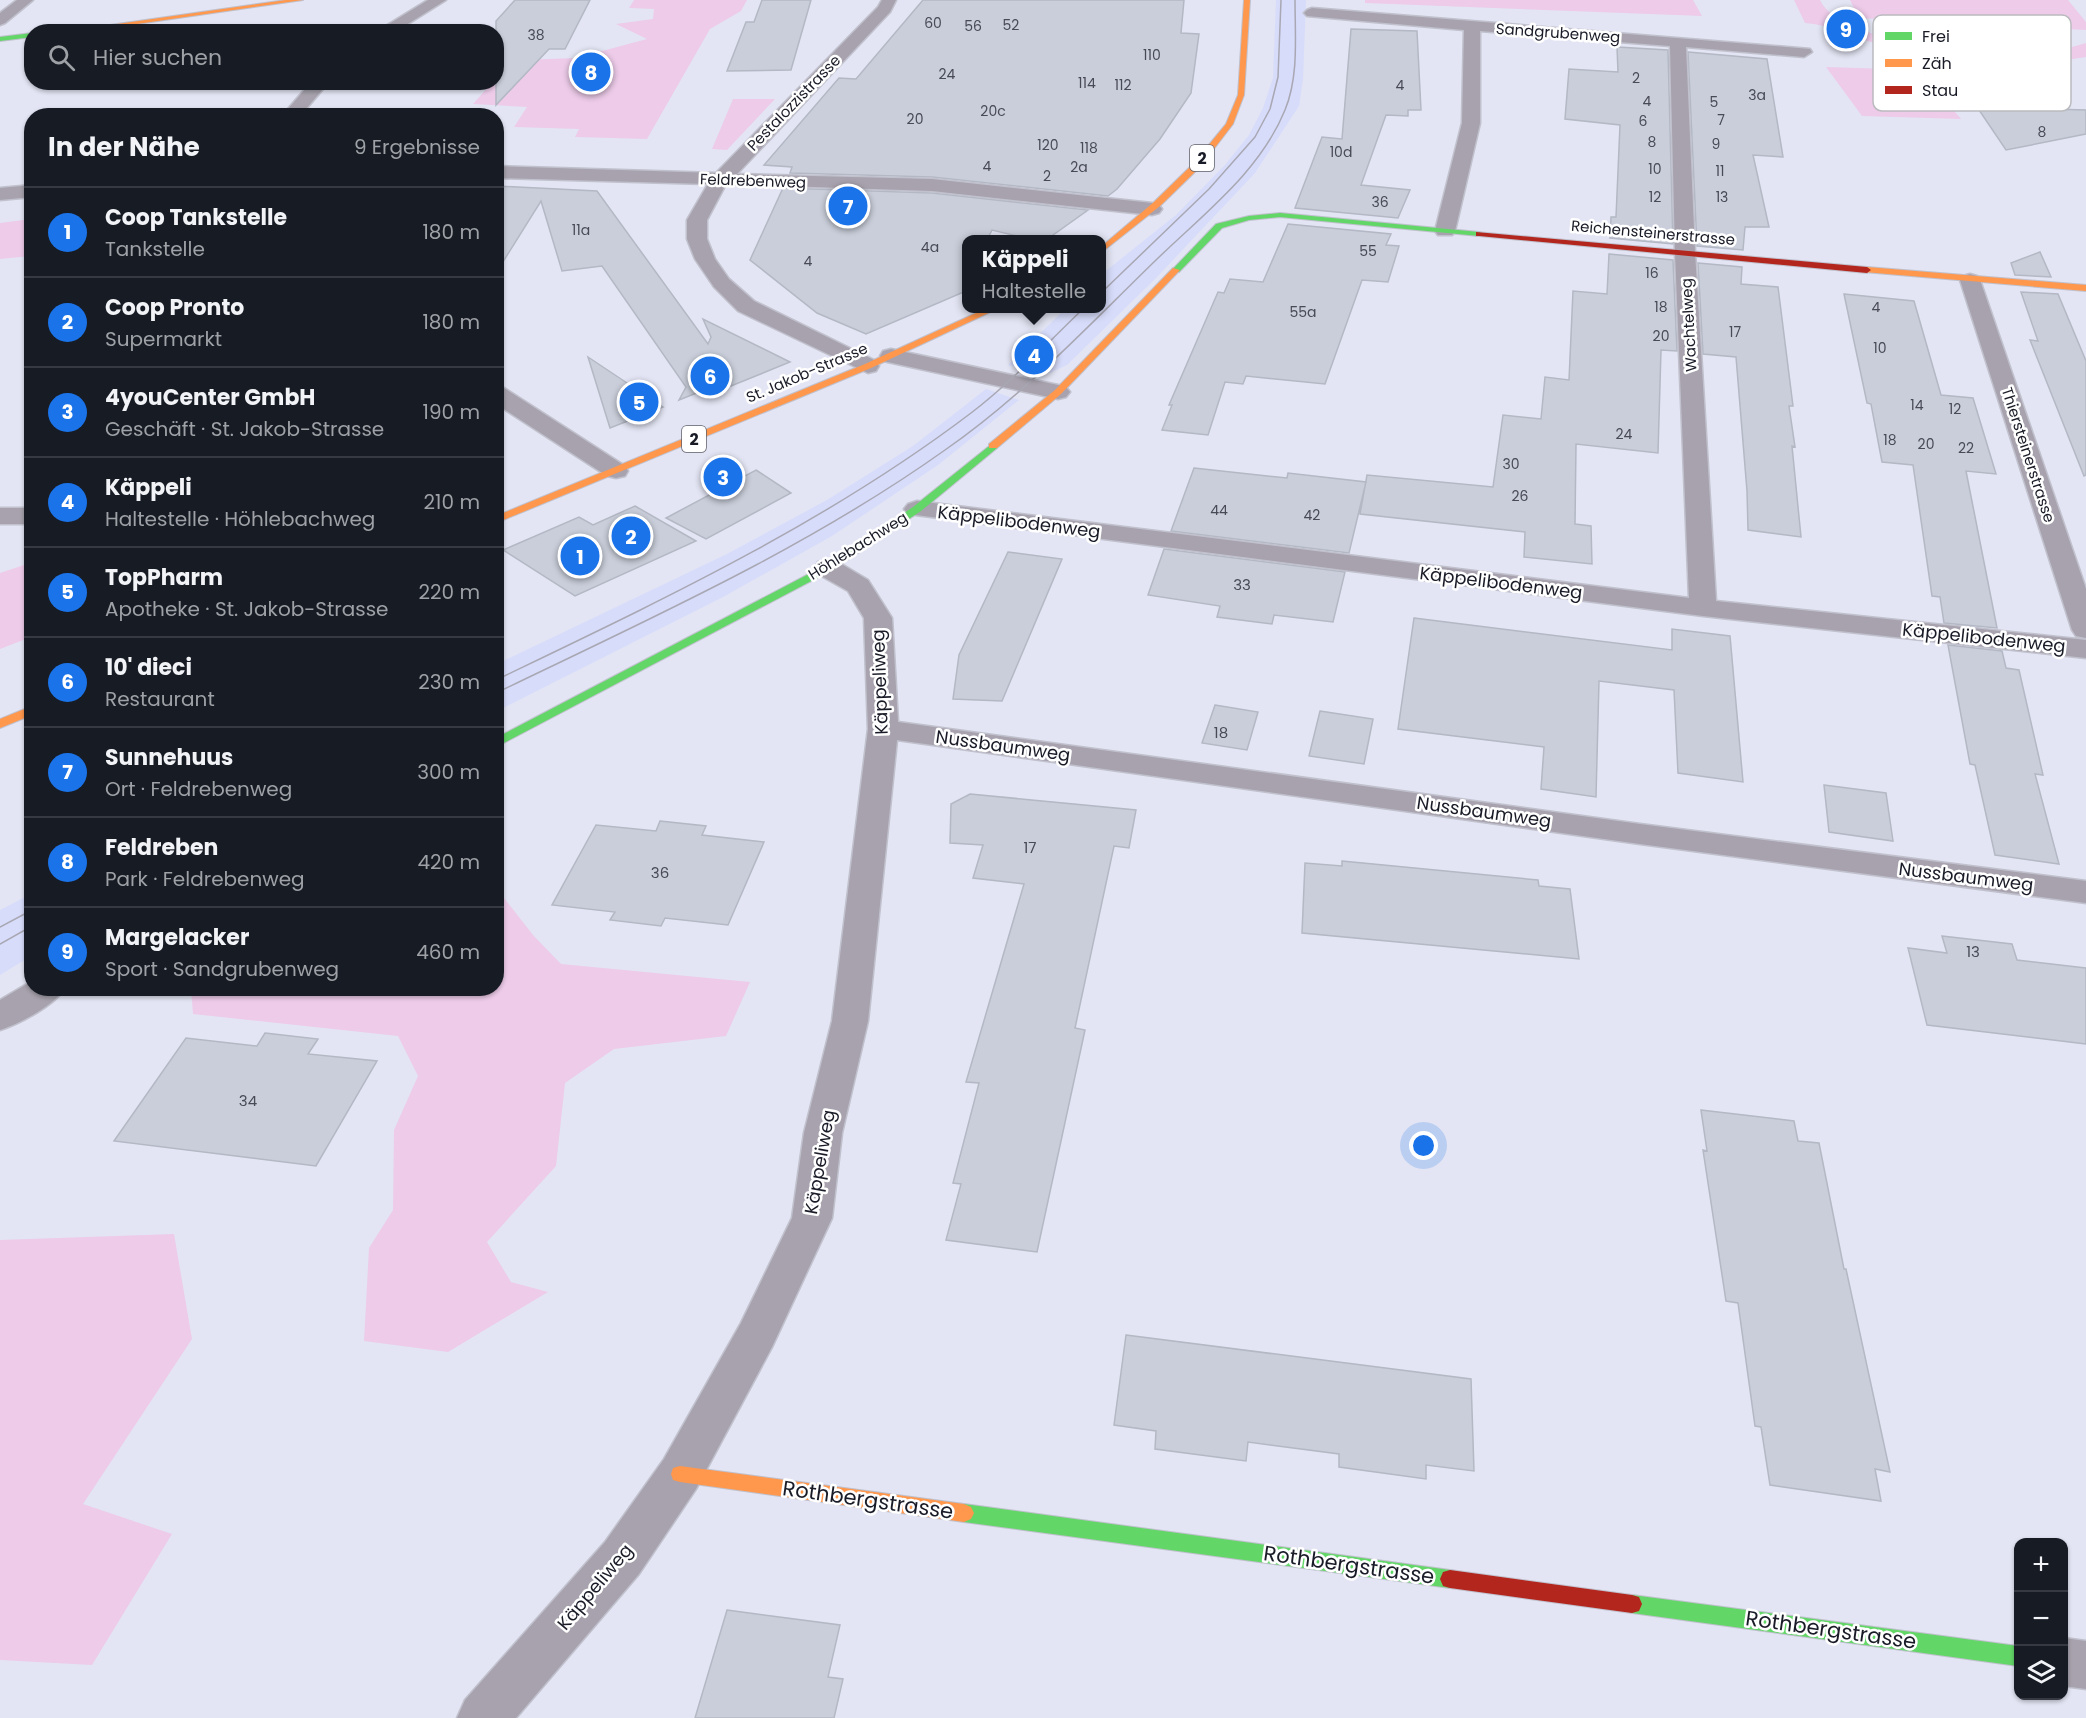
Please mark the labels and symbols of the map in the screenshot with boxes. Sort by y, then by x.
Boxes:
pin: 9 [1826,6,1866,51]
house number: 60 [924,13,942,33]
house number: 52 [1003,15,1019,35]
legend [1873,15,2071,111]
house number: 56 [964,16,982,36]
street label: Sandgrubenweg [1495,18,1621,47]
house number: 38 [527,25,545,45]
text: Frei [1922,25,1950,48]
house number: 110 [1143,45,1161,65]
pin: 8 [572,50,610,94]
street label: Pestalozzistrasse [742,50,845,155]
text: Zäh [1922,52,1952,75]
house number: 24 [939,64,956,84]
house number: 2 [1632,68,1640,88]
house number: 114 [1078,73,1096,93]
house number: 112 [1114,75,1132,95]
house number: 4 [1396,75,1405,95]
text: Stau [1922,79,1958,102]
house number: 3a [1748,85,1766,105]
house number: 4 [1643,91,1652,111]
house number: 5 [1710,92,1718,112]
house number: 20c [980,101,1006,121]
house number: 20 [907,109,923,129]
house number: 7 [1717,110,1725,130]
house number: 6 [1639,111,1648,131]
house number: 8 [2038,122,2047,142]
house number: 8 [1648,132,1657,152]
house number: 9 [1712,134,1720,154]
house number: 120 [1037,135,1059,155]
house number: 118 [1080,138,1098,158]
house number: 10d [1330,142,1352,162]
road number: 2 [1190,145,1214,171]
house number: 4 [983,156,992,176]
house number: 2a [1070,157,1088,177]
house number: 10 [1648,159,1662,179]
house number: 11 [1716,161,1724,181]
house number: 2 [1043,166,1051,186]
street label: Feldrebenweg [699,168,807,193]
pin: 7 [828,184,868,228]
house number: 12 [1649,187,1661,207]
house number: 13 [1716,187,1728,207]
house number: 36 [1371,192,1389,212]
street label: Reichensteinerstrasse [1570,215,1736,250]
house number: 11a [572,220,590,240]
house number: 4a [921,237,939,257]
house number: 55 [1359,241,1377,261]
house number: 4 [804,251,813,271]
house number: 16 [1645,263,1659,283]
street label: Wachtelweg [1676,278,1701,372]
house number: 18 [1654,297,1668,317]
house number: 4 [1872,297,1881,317]
house number: 55a [1289,302,1317,322]
house number: 17 [1729,322,1741,342]
house number: 20 [1653,326,1669,346]
pin: 4 [1014,332,1054,378]
street label: St. Jakob-Strasse [743,337,871,408]
house number: 10 [1873,338,1887,358]
pin: 6 [690,354,730,398]
pin: 5 [620,380,658,424]
street label: Thiersteinerstrasse [1997,385,2060,525]
house number: 14 [1910,395,1924,415]
house number: 12 [1949,399,1961,419]
house number: 24 [1616,424,1633,444]
road number: 2 [682,426,706,452]
house number: 18 [1883,430,1897,450]
house number: 20 [1918,434,1934,454]
house number: 22 [1958,438,1974,458]
pin: 3 [704,454,742,500]
house number: 30 [1502,454,1520,474]
house number: 26 [1512,486,1529,506]
street label: Käppelibodenweg [936,499,1102,544]
house number: 44 [1210,500,1228,520]
house number: 42 [1304,505,1320,525]
street label: Höhlebachweg [804,507,911,584]
pin: 2 [612,514,650,558]
pin: 1 [560,534,600,578]
street label: Käppelibodenweg [1418,560,1584,605]
house number: 33 [1233,574,1251,595]
street label: Käppelibodenweg [1901,617,2067,659]
street label: Käppeliweg [865,629,894,735]
house number: 18 [1214,722,1228,743]
street label: Nussbaumweg [934,724,1072,767]
street label: Nussbaumweg [1415,790,1553,833]
house number: 17 [1024,837,1037,858]
street label: Nussbaumweg [1897,856,2035,897]
house number: 36 [651,862,669,883]
house number: 13 [1966,941,1980,962]
house number: 34 [239,1090,257,1111]
street label: Käppeliweg [798,1108,841,1216]
your location [1409,1131,1438,1160]
street label: Rothbergstrasse [781,1473,955,1526]
street label: Käppeliweg [551,1538,638,1635]
street label: Rothbergstrasse [1262,1538,1436,1591]
street label: Rothbergstrasse [1744,1603,1918,1656]

